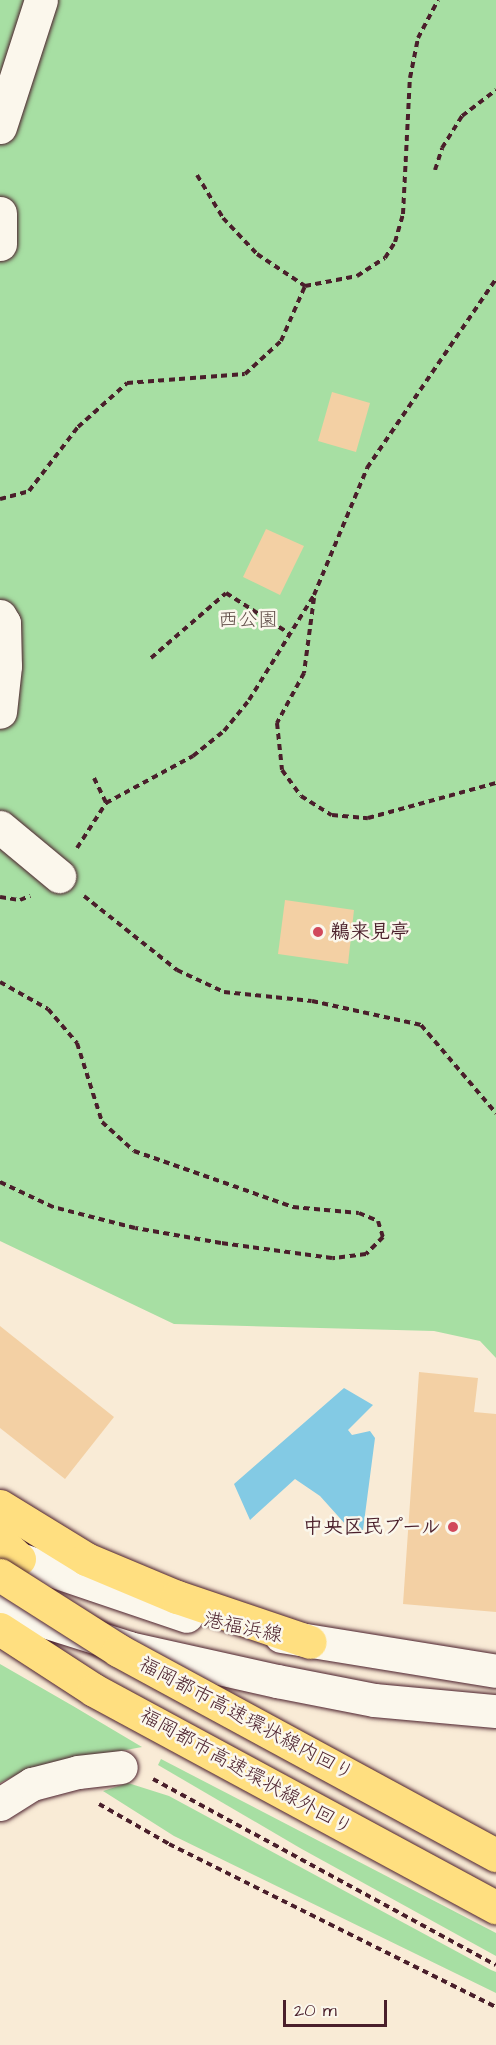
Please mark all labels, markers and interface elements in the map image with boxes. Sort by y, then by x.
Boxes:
park label: 西公園 [218,608,278,632]
place label: 鵜来見亭 [330,920,410,944]
marker: 鵜来見亭 [311,925,325,939]
place label: 中央区民プール [302,1515,441,1539]
marker: 中央区民プール [446,1520,460,1534]
street label: 港福浜線 [201,1608,285,1648]
street label: 福岡都市高速環状線内回り [134,1652,358,1786]
street label: 福岡都市高速環状線外回り [135,1703,357,1841]
scale bar [286,1988,390,2026]
text: 20 m [294,1998,337,2023]

